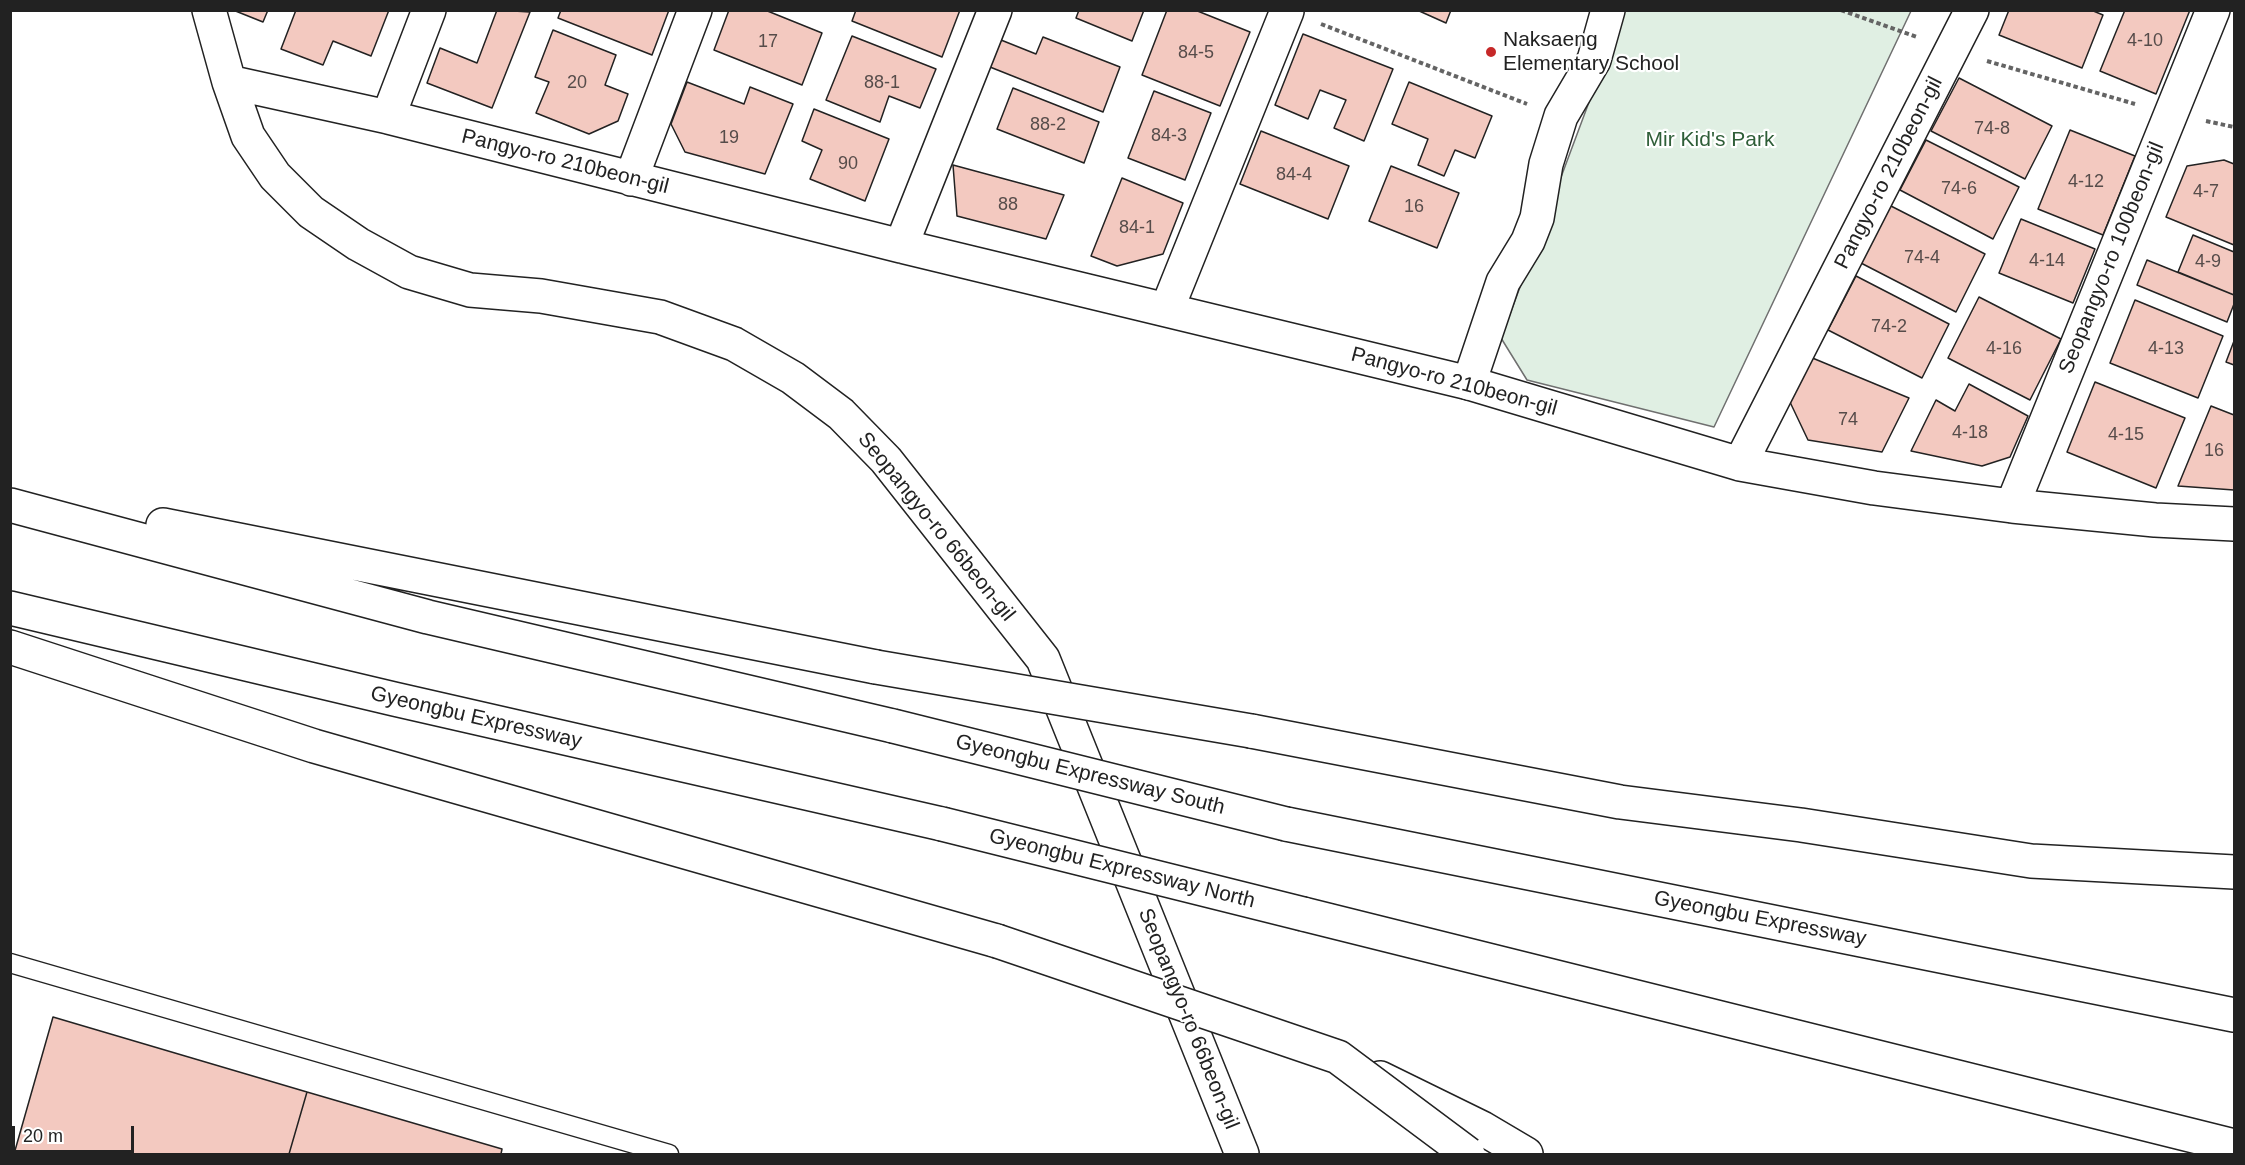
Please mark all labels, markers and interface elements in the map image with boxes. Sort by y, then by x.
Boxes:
place label: Naksaeng Elementary School [1503,27,1679,77]
house number: 4-10 [2127,30,2163,52]
house number: 17 [758,31,778,53]
house number: 84-5 [1178,42,1214,64]
marker: Naksaeng Elementary School [1484,45,1498,59]
house number: 20 [567,72,587,94]
house number: 88-1 [864,72,900,94]
street label: Pangyo-ro 210beon-gil [1830,73,1948,273]
house number: 88-2 [1030,114,1066,136]
house number: 74-8 [1974,118,2010,140]
street label: Pangyo-ro 210beon-gil [459,124,671,200]
house number: 84-3 [1151,125,1187,147]
house number: 19 [719,127,739,149]
park label: Mir Kid's Park [1646,127,1774,153]
street label: Seopangyo-ro 100beon-gil [2054,139,2170,377]
house number: 90 [838,153,858,175]
house number: 84-4 [1276,164,1312,186]
house number: 4-12 [2068,171,2104,193]
house number: 74-6 [1941,178,1977,200]
house number: 4-7 [2193,181,2219,203]
house number: 88 [998,194,1018,216]
house number: 16 [1404,196,1424,218]
house number: 84-1 [1119,217,1155,239]
house number: 74-4 [1904,247,1940,269]
house number: 4-14 [2029,250,2065,272]
house number: 4-9 [2195,251,2221,273]
house number: 74-2 [1871,316,1907,338]
house number: 4-16 [1986,338,2022,360]
house number: 4-13 [2148,338,2184,360]
street label: Pangyo-ro 210beon-gil [1348,342,1560,422]
house number: 74 [1838,409,1858,431]
house number: 4-18 [1952,422,1988,444]
house number: 4-15 [2108,424,2144,446]
street label: Seopangyo-ro 66beon-gil [852,427,1020,627]
house number: 16 [2204,440,2224,462]
street label: Gyeongbu Expressway [368,681,584,755]
street label: Gyeongbu Expressway South [953,729,1227,821]
street label: Gyeongbu Expressway North [986,824,1258,914]
street label: Gyeongbu Expressway [1652,886,1868,952]
street label: Seopangyo-ro 66beon-gil [1132,905,1244,1133]
scale bar [15,1114,136,1152]
text: 20 m [23,1126,63,1146]

